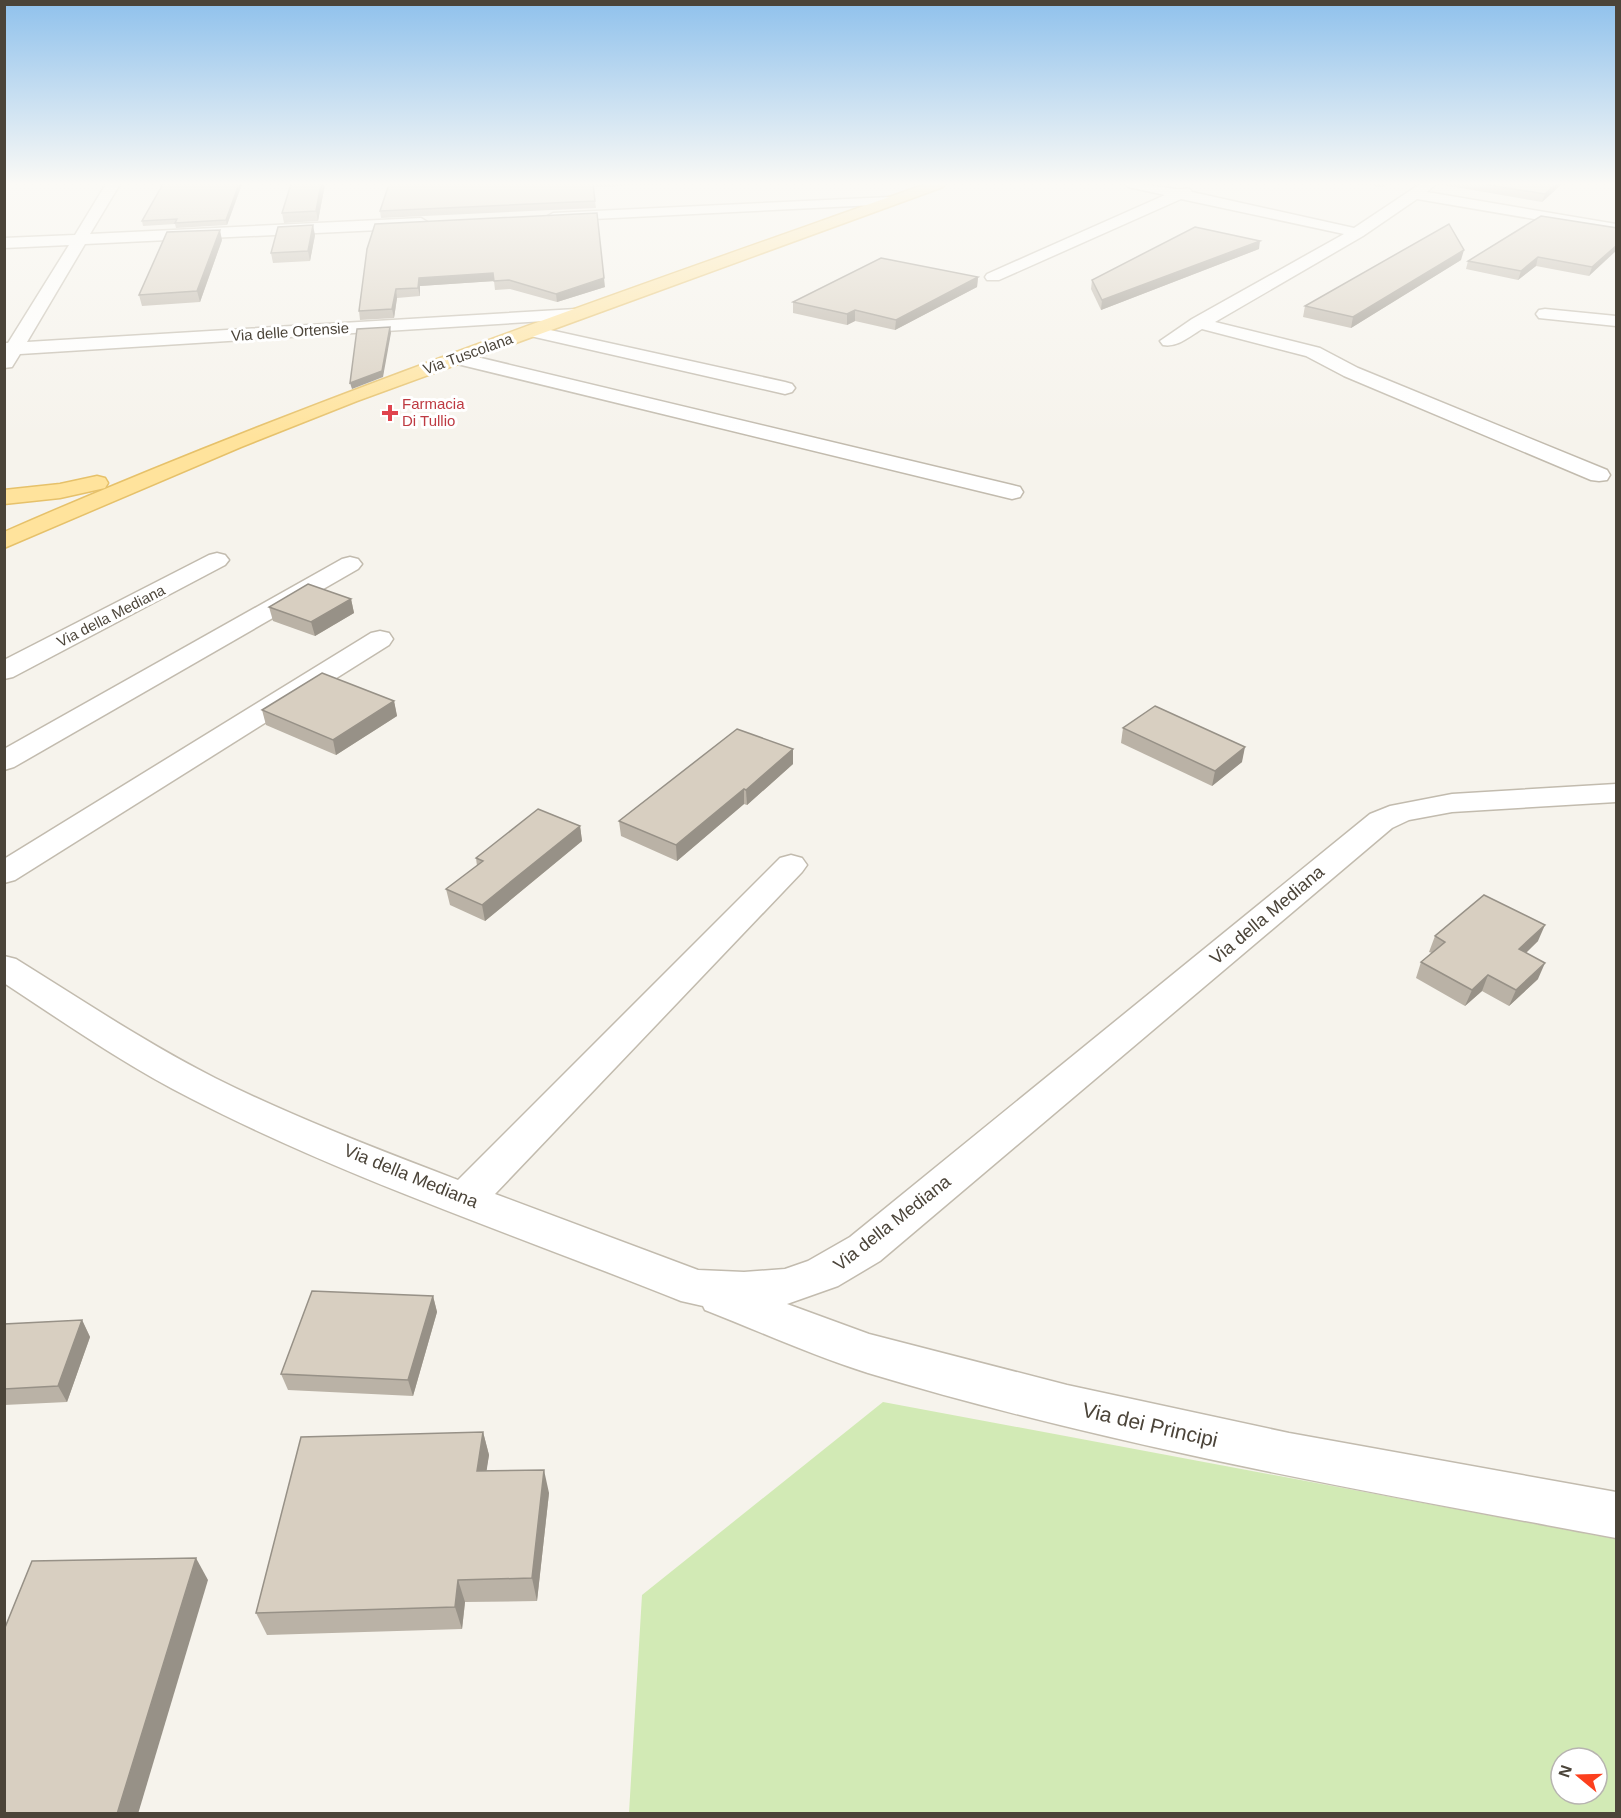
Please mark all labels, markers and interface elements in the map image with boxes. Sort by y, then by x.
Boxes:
street label: Via delle Ortensie [230,319,349,344]
street label: Via Tuscolana [421,329,515,378]
place label: Farmacia Di Tullio [402,395,465,429]
marker: Farmacia Di Tullio [383,406,397,420]
street label: Via della Mediana [54,581,168,650]
street label: Via della Mediana [1206,861,1329,969]
street label: Via della Mediana [341,1140,482,1212]
street label: Via della Mediana [830,1171,955,1275]
street label: Via dei Principi [1080,1398,1220,1451]
north arrow [1549,1746,1609,1806]
text: N [1555,1763,1575,1780]

